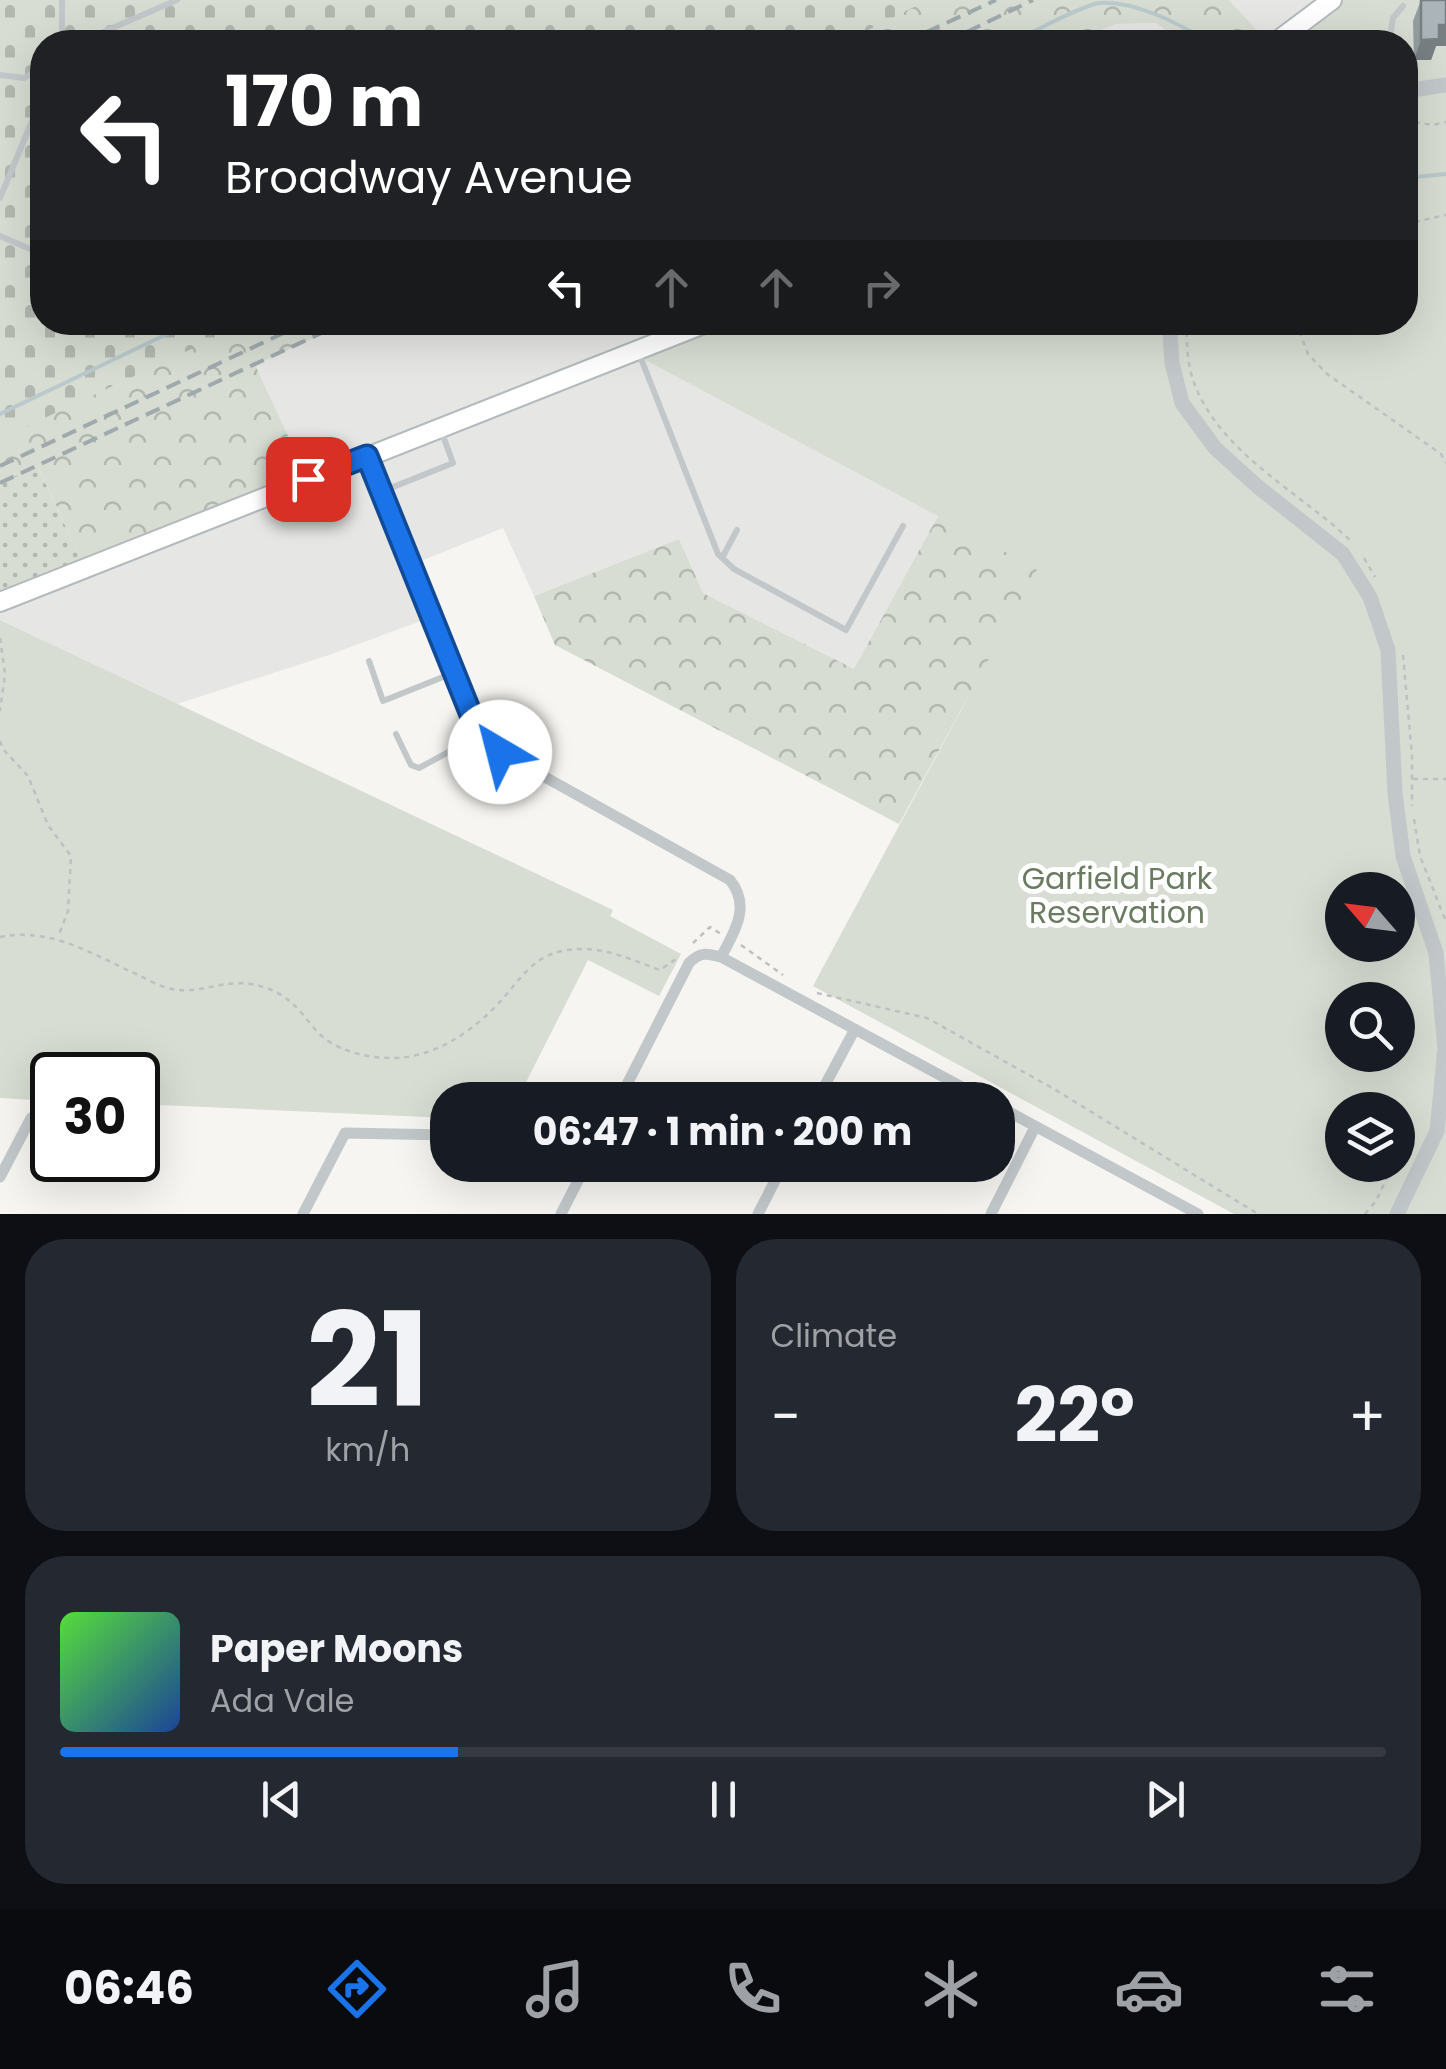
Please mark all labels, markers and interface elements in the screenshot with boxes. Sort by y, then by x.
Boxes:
text: 170 m [225,52,423,151]
icon: left [60,70,190,200]
text: Broadway Avenue [225,146,633,209]
icon: left [539,260,594,315]
icon: ahead [644,260,699,315]
icon: ahead [749,260,804,315]
icon: right [854,260,909,315]
pin [266,437,351,522]
icon: arrive [281,452,336,507]
position arrow [448,700,552,804]
park label: Garfield Park Reservation [1022,857,1213,934]
north arrow [1325,872,1415,962]
map controls [1325,872,1415,1182]
button: search [1325,982,1415,1072]
speed limit sign: 30 [30,1052,160,1182]
button: layers [1325,1092,1415,1182]
text: 06:47 · 1 min · 200 m [533,1105,912,1158]
text: 21 [306,1269,429,1452]
text: Climate [771,1313,897,1358]
text: 22° [1014,1363,1135,1468]
text: − [771,1378,801,1455]
text: + [1348,1378,1386,1455]
text: km/h [325,1427,410,1472]
text: Paper Moons [210,1622,463,1675]
text: Ada Vale [210,1678,354,1723]
icon: previous [254,1772,309,1827]
icon: pause [696,1772,751,1827]
icon: next [1138,1772,1193,1827]
icon: directions [322,1954,392,2024]
icon: music [520,1954,590,2024]
icon: phone [718,1954,788,2024]
icon: climate [916,1954,986,2024]
icon: car [1114,1954,1184,2024]
icon: filters [1312,1954,1382,2024]
text: 06:46 [64,1957,194,2020]

